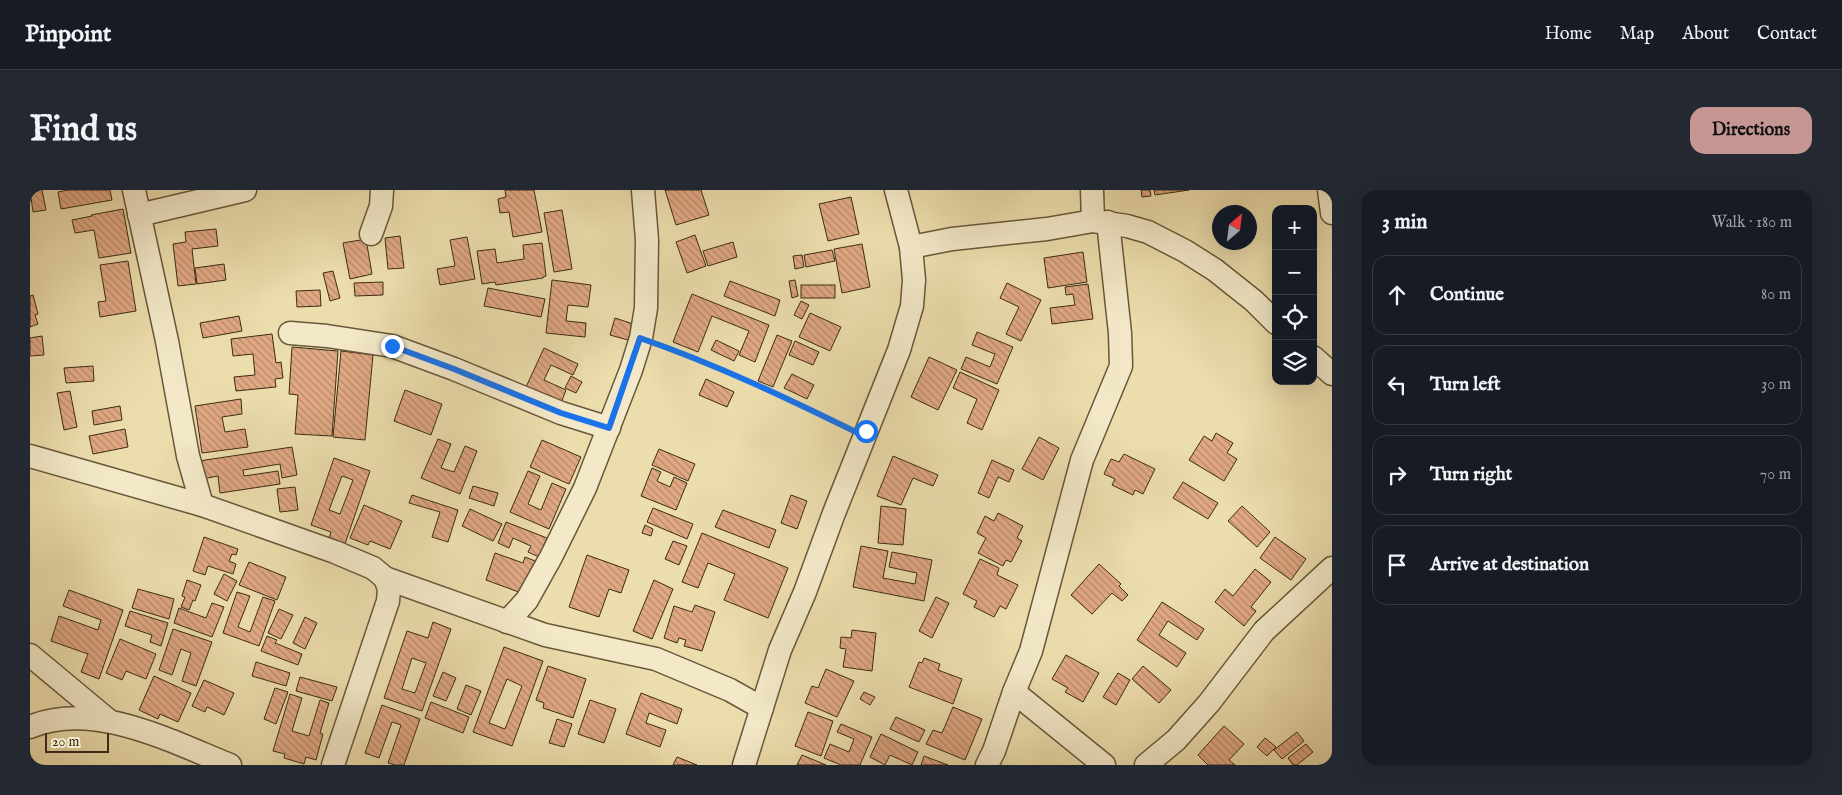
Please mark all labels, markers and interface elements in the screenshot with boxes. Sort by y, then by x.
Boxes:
text: Pinpoint [25,19,111,50]
text: Home [1545,23,1592,46]
text: Map [1620,23,1654,46]
text: About [1682,23,1729,46]
text: Contact [1757,23,1817,46]
button: Directions [1690,107,1812,154]
text: Find us [30,108,137,153]
north arrow [1212,205,1257,250]
map controls [1272,205,1317,385]
button: + [1272,205,1317,250]
text: 3 min [1382,209,1427,236]
text: Walk · 180 m [1711,213,1792,233]
button: − [1272,250,1317,295]
icon: ahead [1383,281,1411,309]
text: Continue [1430,283,1504,307]
text: 80 m [1761,285,1791,305]
button: locate [1272,295,1317,340]
route end [381,335,404,358]
button: layers [1272,340,1317,385]
icon: left [1383,371,1411,399]
text: Turn left [1430,373,1501,397]
text: 30 m [1761,375,1791,395]
route start [855,420,878,443]
icon: right [1383,461,1411,489]
text: Turn right [1430,463,1512,487]
text: 70 m [1760,465,1791,485]
icon: arrive [1383,551,1411,579]
text: Arrive at destination [1430,553,1589,577]
scale bar [45,730,109,753]
text: 20 m [52,733,79,751]

